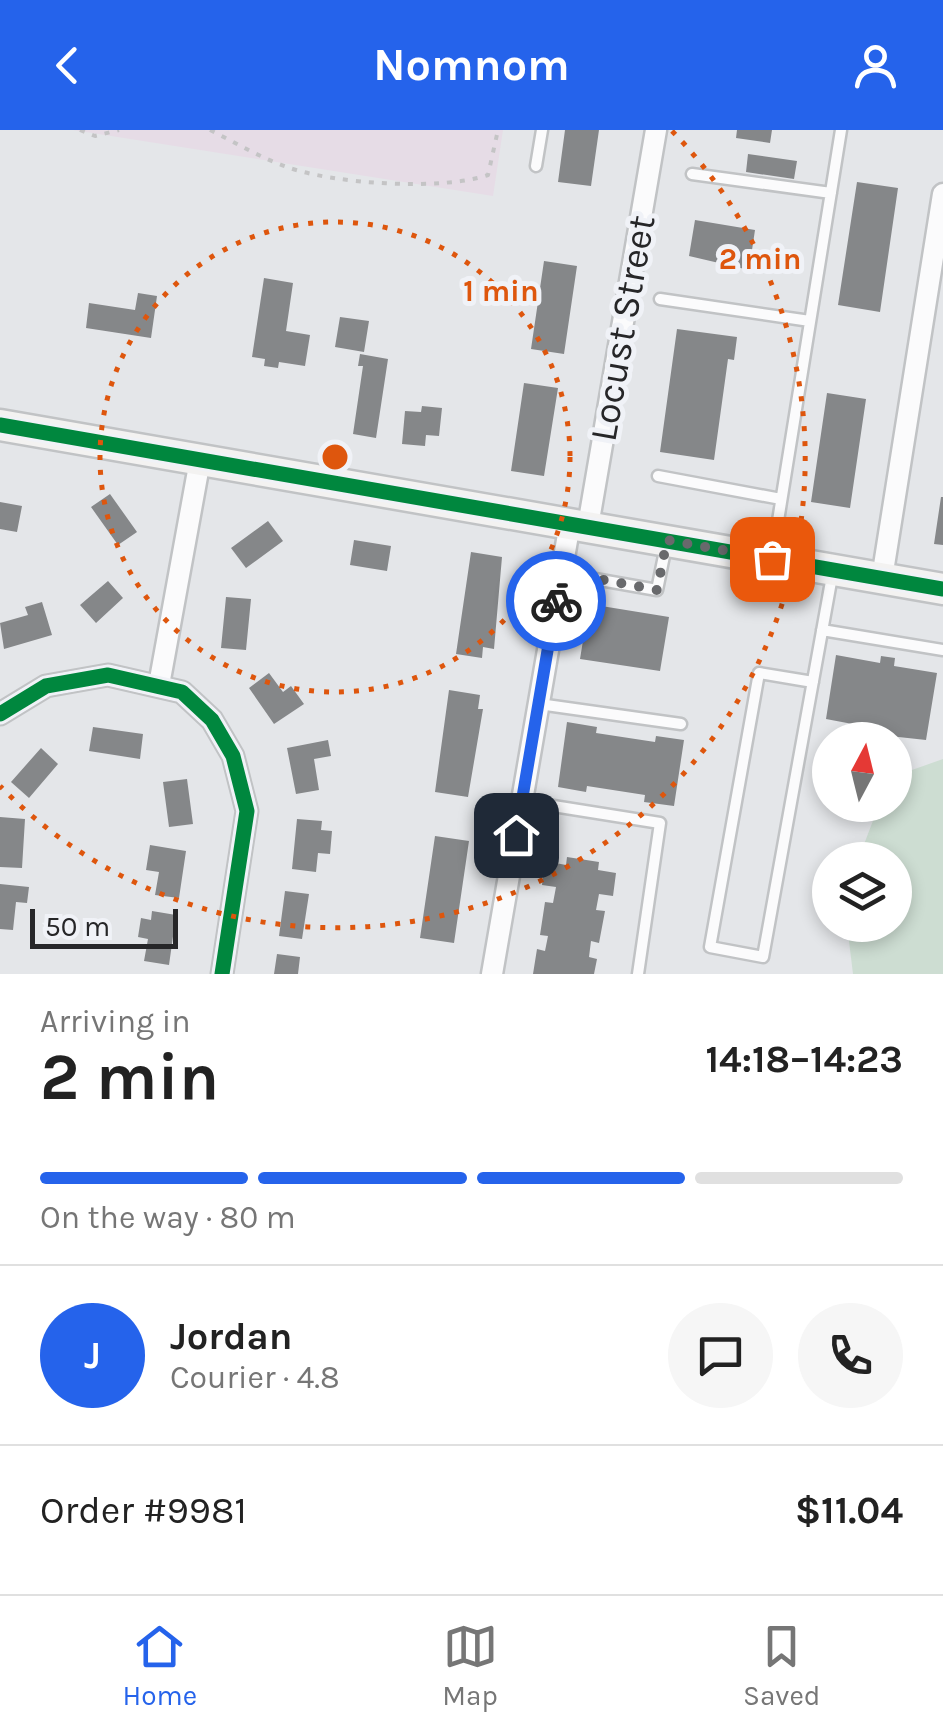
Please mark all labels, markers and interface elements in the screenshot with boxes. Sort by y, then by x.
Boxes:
icon: back [40,38,95,93]
icon: person [848,38,903,93]
text: Nomnom [373,39,570,91]
street label: Locust Street [580,212,665,445]
text: 2 min [719,241,801,277]
text: 1 min [463,273,539,309]
centre of rings [317,439,353,475]
pin [730,517,815,602]
icon: bag [745,532,800,587]
courier [506,551,606,651]
icon: bike [529,574,584,629]
north arrow [812,722,912,822]
map controls [812,722,912,942]
pin [474,793,559,878]
icon: home [489,808,544,863]
button: layers [812,842,912,942]
scale bar [30,904,178,948]
text: 50 m [45,910,110,943]
text: Arriving in [40,1003,191,1040]
text: 14:18–14:23 [706,1037,903,1082]
text: 2 min [40,1039,219,1115]
text: On the way · 80 m [40,1199,296,1236]
button: chat [668,1303,773,1408]
button: phone [798,1303,903,1408]
text: Jordan [170,1314,293,1359]
text: J [84,1333,101,1378]
text: Courier · 4.8 [170,1359,340,1396]
text: Order #9981 [40,1488,247,1533]
text: $11.04 [795,1488,903,1533]
tab: Home [123,1619,197,1712]
tab: Map [442,1619,498,1712]
tab: Saved [743,1619,820,1712]

